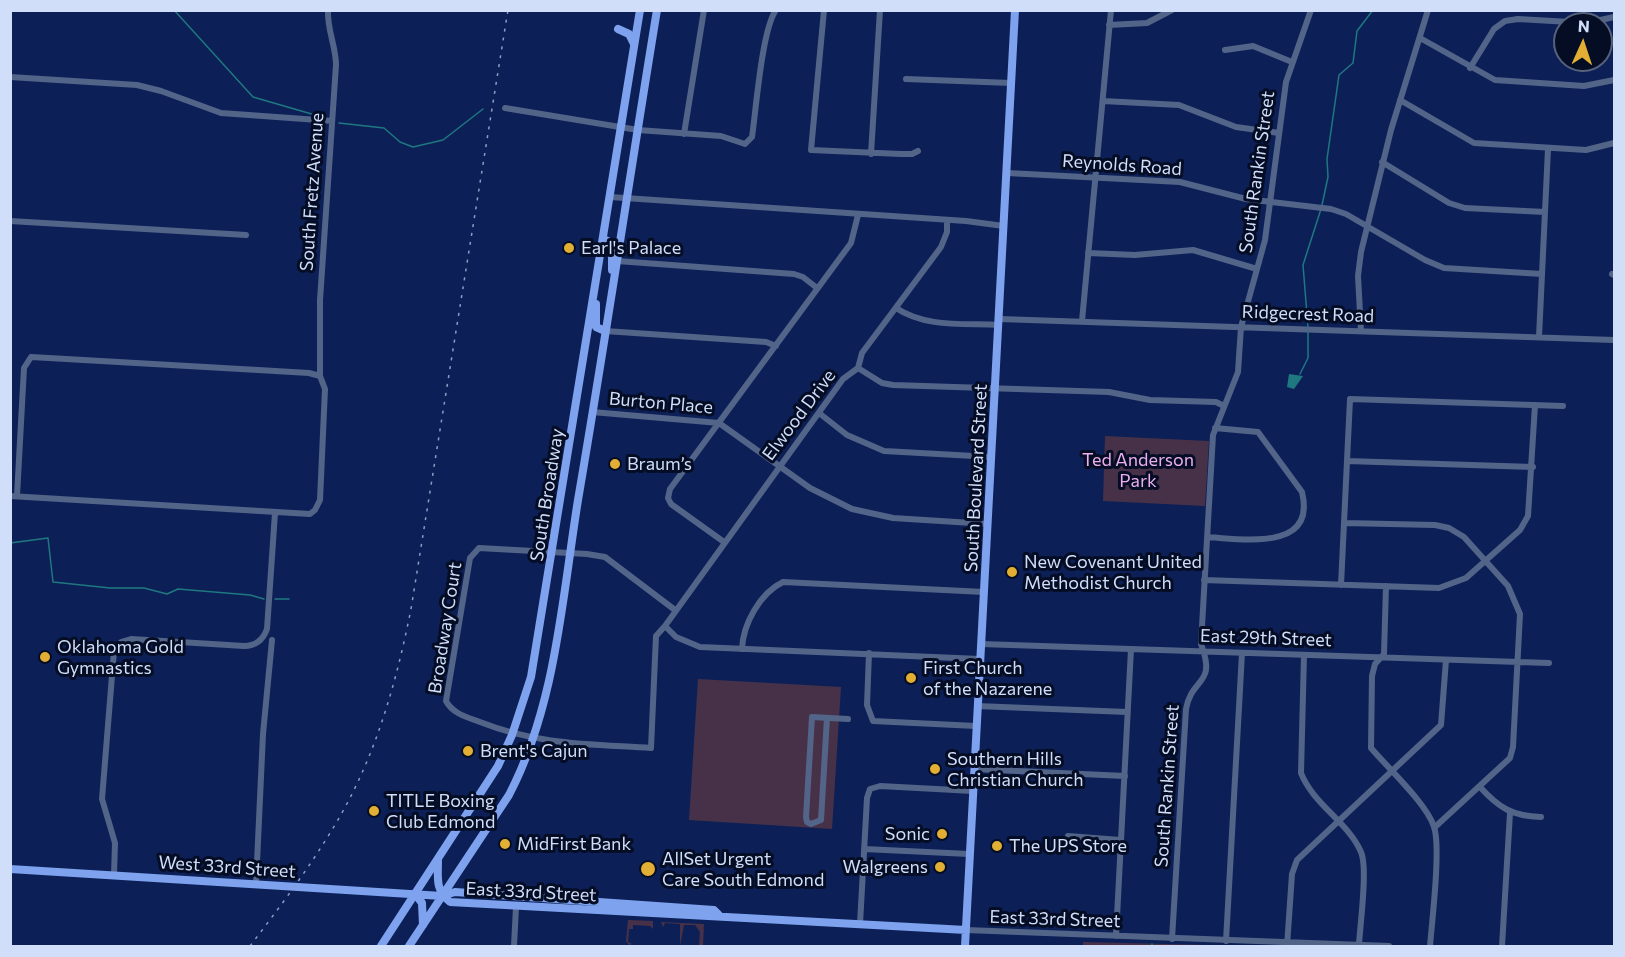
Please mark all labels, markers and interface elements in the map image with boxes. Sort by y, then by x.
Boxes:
north arrow [1553,12,1613,72]
text: N [1577,16,1590,35]
street label: South Rankin Street [1235,90,1279,254]
street label: South Fretz Avenue [296,112,328,272]
street label: Reynolds Road [1062,150,1182,180]
place label: Earl's Palace [581,237,681,259]
marker: Earl's Palace [562,241,576,255]
street label: Ridgecrest Road [1241,301,1375,327]
street label: Elwood Drive [758,365,840,465]
street label: South Boulevard Street [960,383,992,573]
street label: Burton Place [608,388,714,418]
street label: South Broadway [526,427,568,563]
park label: Ted Anderson Park [1082,449,1194,492]
place label: Braum’s [627,453,692,475]
marker: Braum’s [608,457,622,471]
place label: New Covenant United Methodist Church [1024,551,1202,594]
street label: Broadway Court [424,561,466,695]
marker: New Covenant United Methodist Church [1005,565,1019,579]
street label: East 29th Street [1200,625,1332,651]
place label: Oklahoma Gold Gymnastics [57,636,184,678]
marker: Oklahoma Gold Gymnastics [38,650,52,664]
place label: First Church of the Nazarene [923,657,1052,700]
marker: First Church of the Nazarene [904,671,918,685]
street label: South Rankin Street [1151,704,1183,868]
place label: Brent's Cajun [480,740,588,762]
marker: Brent's Cajun [461,744,475,758]
place label: Southern Hills Christian Church [947,748,1084,790]
marker: Southern Hills Christian Church [928,762,942,776]
place label: TITLE Boxing Club Edmond [386,790,495,832]
marker: TITLE Boxing Club Edmond [367,804,381,818]
place label: Sonic [885,823,930,845]
marker: Sonic [935,827,949,841]
place label: MidFirst Bank [517,833,631,855]
place label: The UPS Store [1009,835,1127,857]
marker: MidFirst Bank [498,837,512,851]
marker: The UPS Store [990,839,1004,853]
place label: AllSet Urgent Care South Edmond [662,848,824,890]
street label: West 33rd Street [158,851,296,883]
place label: Walgreens [842,856,928,878]
marker: AllSet Urgent Care South Edmond [639,860,657,878]
marker: Walgreens [933,860,947,874]
street label: East 33rd Street [465,878,597,906]
street label: East 33rd Street [989,906,1121,932]

